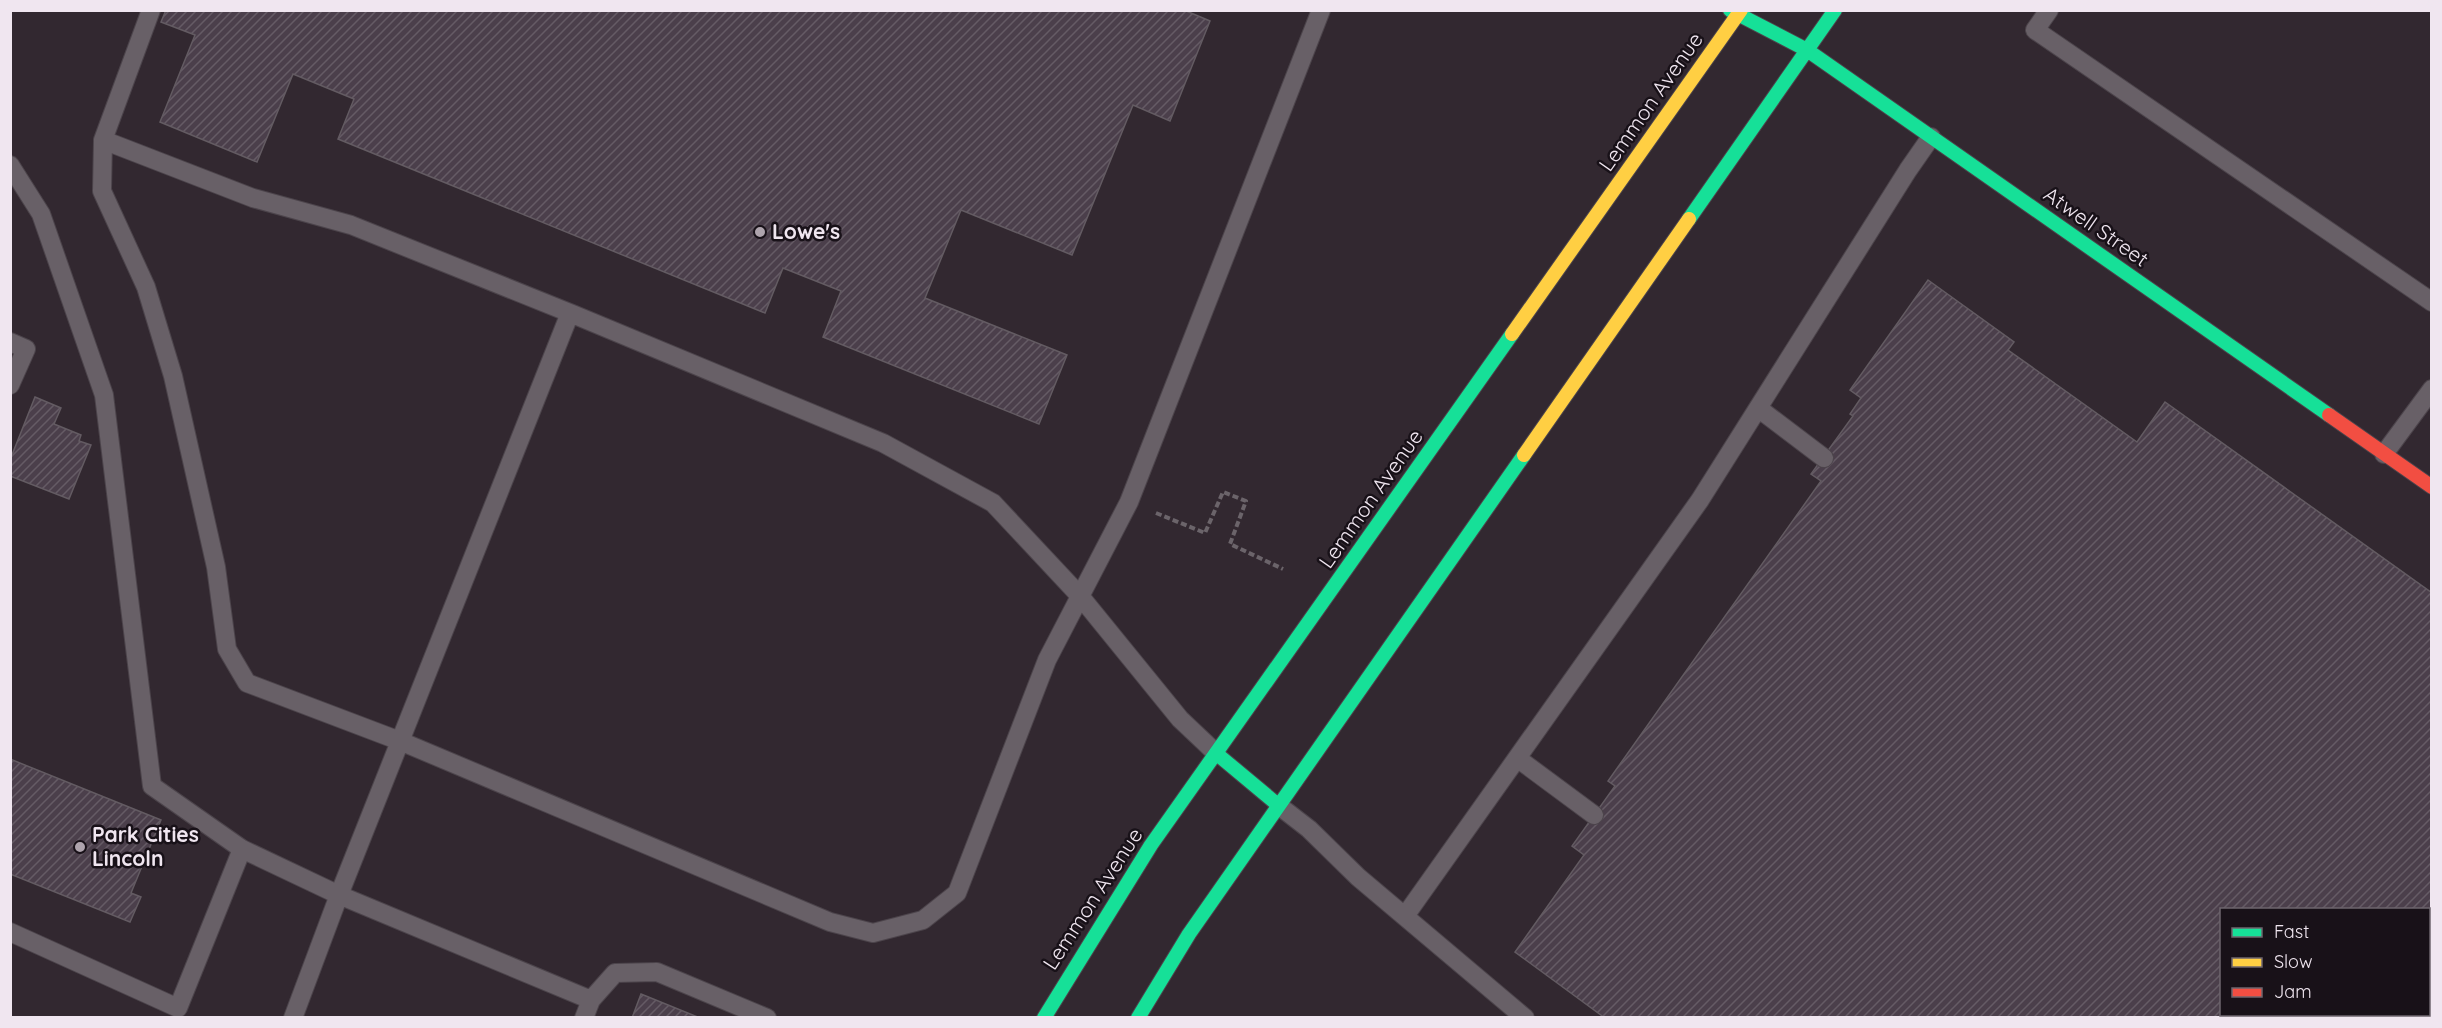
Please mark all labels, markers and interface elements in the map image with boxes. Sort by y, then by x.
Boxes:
street label: Lemmon Avenue [1593,27,1708,176]
street label: Atwell Street [2039,181,2154,272]
place label: Lowe's [772,218,840,244]
marker: Lowe's [753,225,767,239]
street label: Lemmon Avenue [1313,424,1428,573]
place label: Park Cities Lincoln [92,821,199,871]
street label: Lemmon Avenue [1037,823,1148,974]
marker: Park Cities Lincoln [73,840,87,854]
legend [2220,908,2430,1016]
text: Fast [2274,920,2309,943]
text: Slow [2274,950,2312,973]
text: Jam [2274,980,2312,1003]

